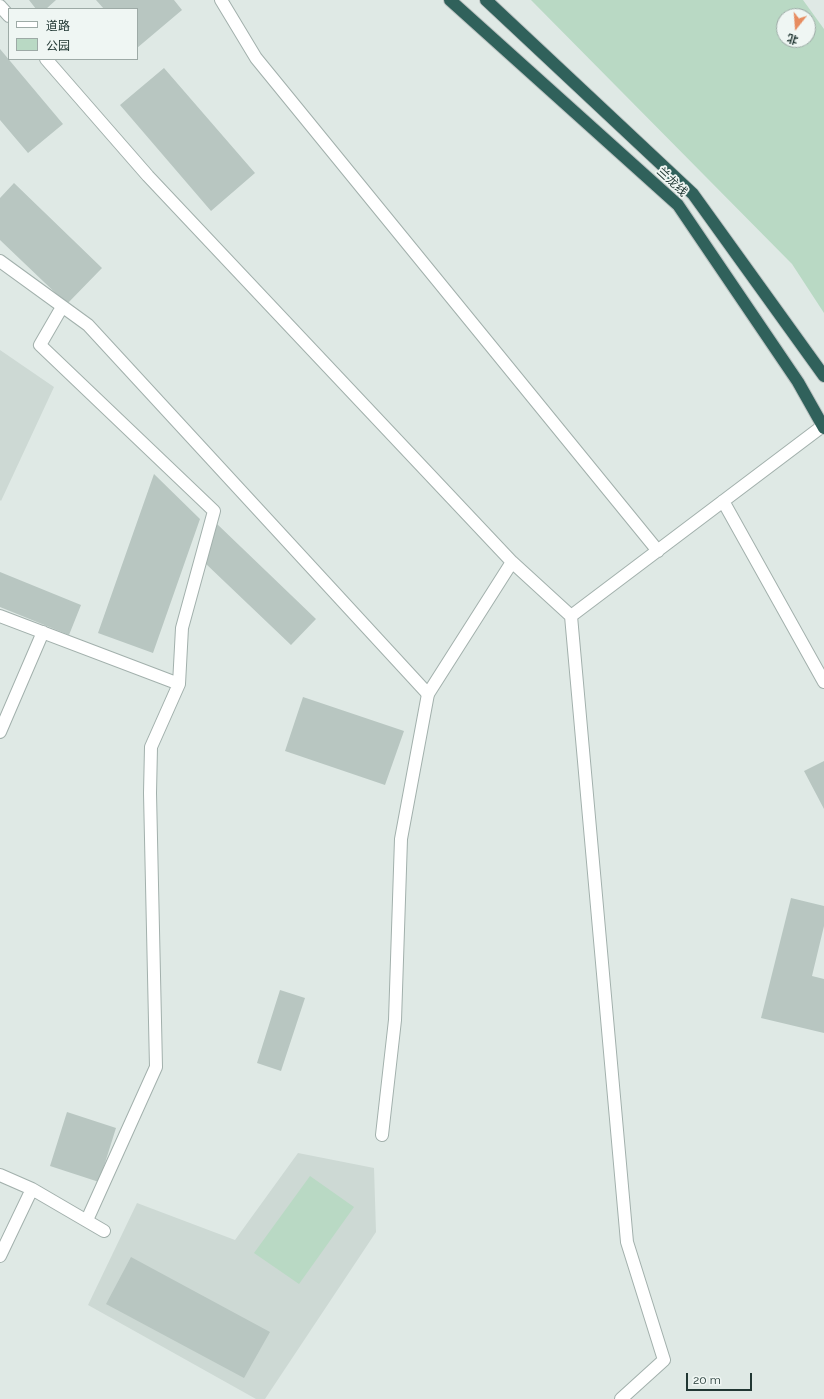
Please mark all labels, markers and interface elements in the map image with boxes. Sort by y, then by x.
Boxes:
legend [8,8,138,60]
north arrow [776,8,816,48]
text: 道路 [46,19,70,33]
text: 北 [785,31,800,47]
text: 公园 [46,39,70,53]
street label: 兰龙线 [654,164,690,200]
scale bar [688,1365,754,1391]
text: 20 m [693,1373,721,1387]

